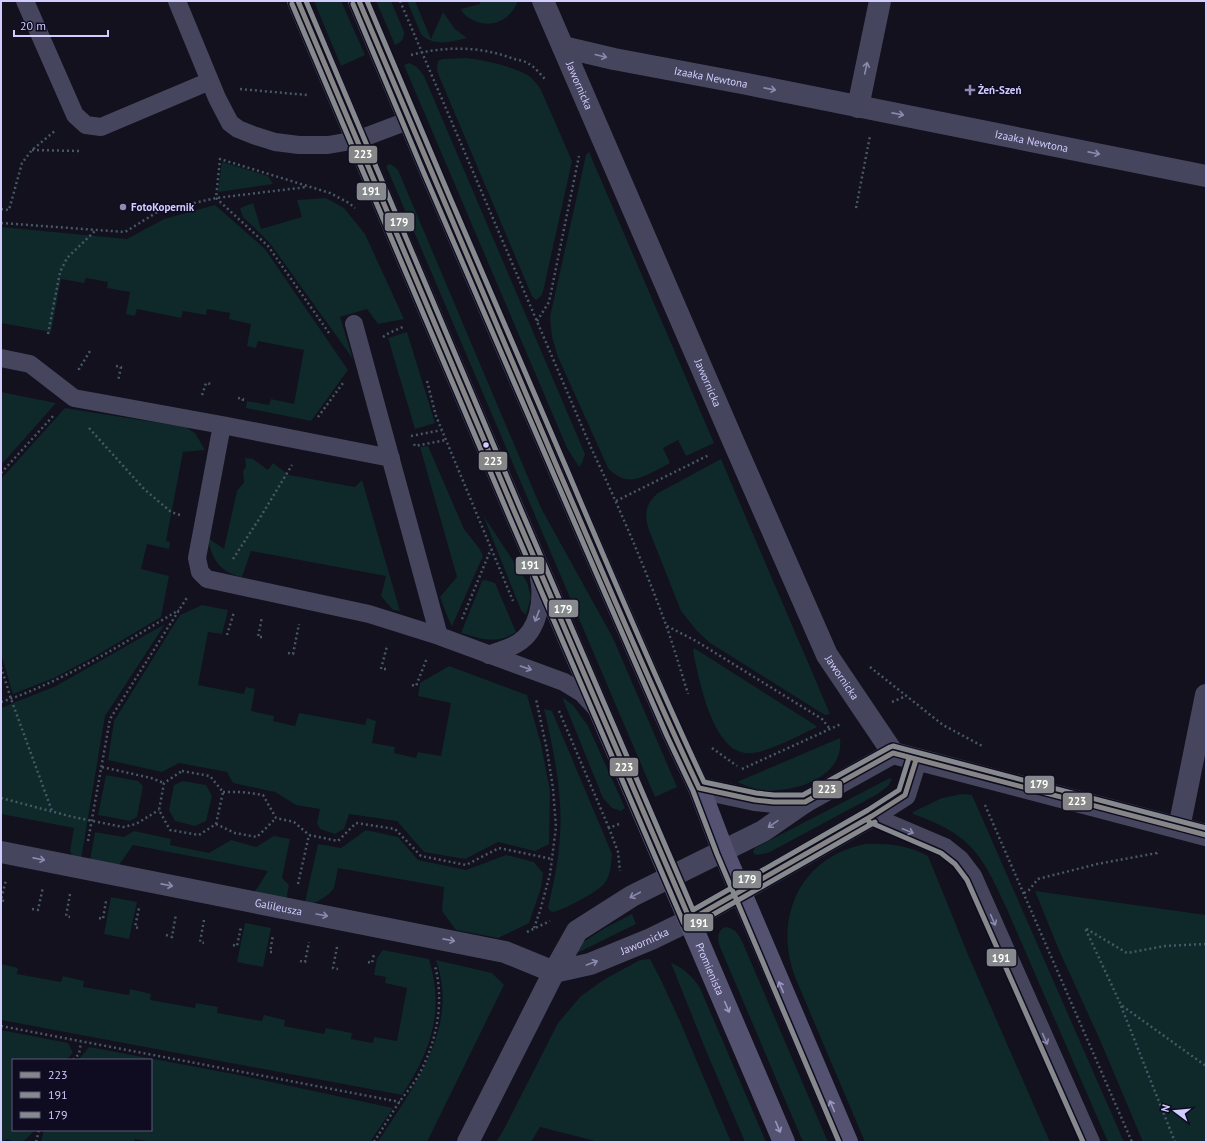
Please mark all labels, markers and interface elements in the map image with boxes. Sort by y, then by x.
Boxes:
scale bar [14,12,108,38]
text: 20 m [20,18,46,33]
one-way arrow [595,53,608,61]
street label: Jawornicka [563,58,596,112]
one-way arrow [862,62,870,75]
street label: Izaaka Newtona [673,63,749,91]
place label: Żeń-Szeń [978,83,1021,97]
one-way arrow [763,85,776,93]
marker: Żeń-Szeń [965,85,975,95]
one-way arrow [891,111,904,119]
street label: Izaaka Newtona [994,127,1070,155]
line badge: 223 [348,145,378,164]
text: 223 [354,147,372,161]
one-way arrow [1087,150,1100,158]
line badge: 191 [356,182,387,201]
text: 191 [362,184,380,198]
place label: FotoKopernik [131,200,195,214]
marker: FotoKopernik [118,202,128,212]
line badge: 179 [384,212,415,232]
text: 179 [390,215,408,229]
street label: Jawornicka [691,356,725,409]
unlabelled marker [481,440,491,450]
line badge: 223 [478,451,508,471]
text: 223 [484,454,502,468]
line badge: 191 [515,556,545,575]
text: 191 [521,558,539,572]
line badge: 179 [548,599,579,618]
text: 179 [554,602,572,616]
one-way arrow [532,610,540,622]
street label: Jawornicka [821,652,862,702]
one-way arrow [520,664,532,672]
line badge: 223 [609,757,639,777]
text: 223 [615,760,633,774]
line badge: 179 [1024,775,1055,794]
text: 179 [1030,777,1048,791]
line badge: 223 [812,780,843,799]
text: 223 [818,782,836,796]
line badge: 223 [1062,792,1093,811]
text: 223 [1068,794,1086,808]
one-way arrow [768,820,779,828]
one-way arrow [901,827,913,835]
one-way arrow [32,856,45,864]
line badge: 179 [732,870,762,889]
text: 179 [738,872,756,886]
one-way arrow [160,881,173,889]
one-way arrow [630,891,642,899]
street label: Galileusza [254,896,304,919]
one-way arrow [315,912,328,920]
line badge: 191 [683,913,714,932]
one-way arrow [990,914,997,926]
text: 191 [690,916,708,930]
street label: Jawornicka [618,925,671,958]
one-way arrow [442,937,455,945]
street label: Promienista [693,941,727,997]
line badge: 191 [986,948,1017,967]
text: 191 [992,951,1010,965]
one-way arrow [585,959,598,966]
one-way arrow [777,981,784,993]
one-way arrow [724,1001,731,1013]
one-way arrow [1042,1033,1050,1045]
legend [12,1059,152,1131]
text: 223 [48,1067,68,1082]
text: 191 [48,1087,68,1102]
north arrow [1155,1091,1195,1131]
one-way arrow [828,1101,835,1113]
text: N [1158,1103,1173,1114]
text: 179 [48,1107,68,1122]
one-way arrow [774,1120,782,1132]

